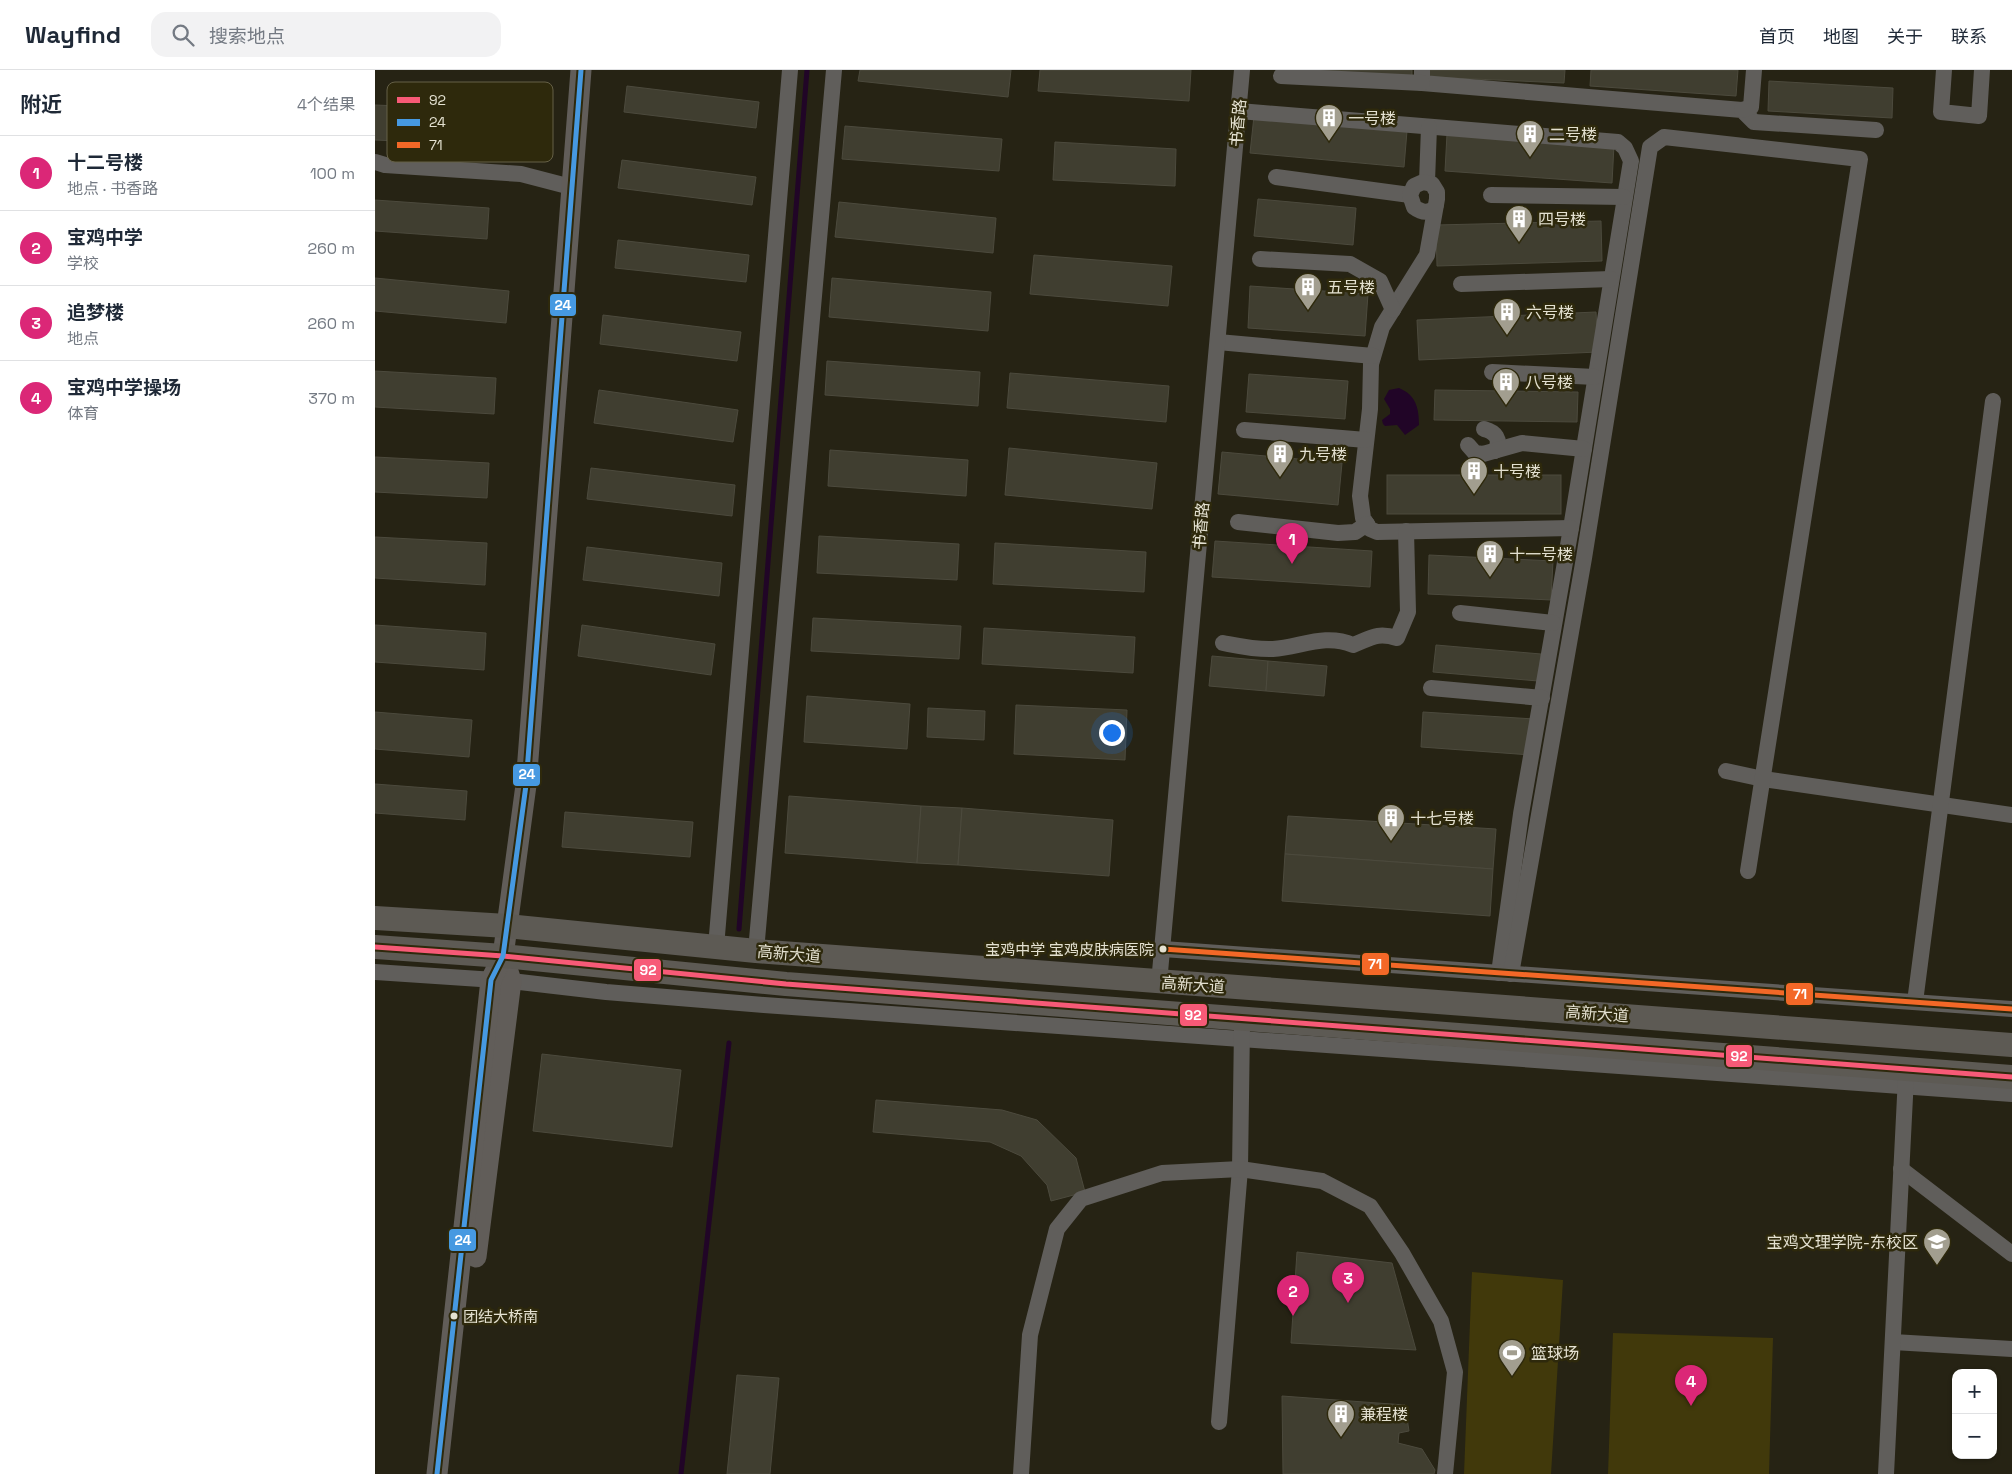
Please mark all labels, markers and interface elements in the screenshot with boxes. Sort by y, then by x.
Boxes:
search box [151,12,501,57]
text: Wayfind [25,19,121,50]
icon: search [169,21,197,49]
text: 搜索地点 [209,24,285,49]
text: 首页 [1759,25,1795,48]
text: 地图 [1823,25,1859,48]
text: 关于 [1887,25,1923,48]
text: 联系 [1951,25,1987,48]
legend [387,82,553,162]
text: 附近 [20,91,62,118]
text: 92 [429,91,446,109]
text: 4个结果 [297,94,355,115]
street label: 书香路 [1225,98,1251,148]
building icon: 一号楼 [1314,103,1344,142]
place label: 一号楼 [1348,108,1396,129]
text: 24 [429,113,446,131]
building icon: 二号楼 [1515,119,1545,158]
place label: 二号楼 [1549,124,1597,145]
text: 71 [429,136,443,154]
text: 十二号楼 [67,150,143,175]
text: 1 [32,163,40,184]
text: 100 m [310,163,355,184]
text: 地点 · 书香路 [67,178,158,199]
building icon: 四号楼 [1504,204,1534,243]
place label: 四号楼 [1538,209,1586,230]
text: 宝鸡中学 [67,225,143,250]
text: 2 [31,238,41,259]
text: 260 m [307,238,355,259]
text: 学校 [67,253,99,274]
building icon: 五号楼 [1293,272,1323,311]
place label: 五号楼 [1327,277,1375,298]
line badge: 24 [549,293,577,317]
text: 24 [555,296,572,314]
building icon: 六号楼 [1492,297,1522,336]
text: 追梦楼 [67,300,124,325]
place label: 六号楼 [1526,302,1574,323]
text: 3 [31,313,41,334]
text: 260 m [307,313,355,334]
text: 地点 [67,328,99,349]
building icon: 八号楼 [1491,367,1521,406]
place label: 八号楼 [1525,372,1573,393]
text: 宝鸡中学操场 [67,375,181,400]
text: 4 [31,388,41,409]
text: 370 m [308,388,355,409]
text: 体育 [67,403,99,424]
building icon: 九号楼 [1265,439,1295,478]
place label: 九号楼 [1299,444,1347,465]
building icon: 十号楼 [1459,456,1489,495]
place label: 十号楼 [1493,461,1541,482]
street label: 书香路 [1188,501,1214,551]
pin: 1 [1276,523,1308,564]
building icon: 十一号楼 [1475,539,1505,578]
place label: 十一号楼 [1509,544,1573,565]
your location [1099,720,1125,746]
line badge: 24 [512,763,541,787]
text: 24 [519,765,536,783]
building icon: 十七号楼 [1376,803,1406,842]
place label: 十七号楼 [1410,808,1474,829]
place label: 宝鸡中学 宝鸡皮肤病医院 [985,940,1154,959]
street label: 高新大道 [756,941,822,967]
marker: 宝鸡中学 宝鸡皮肤病医院 [1158,944,1168,954]
line badge: 71 [1361,952,1390,976]
text: 71 [1368,955,1382,973]
line badge: 92 [633,958,662,982]
text: 92 [640,961,656,979]
street label: 高新大道 [1160,972,1226,998]
line badge: 71 [1785,982,1814,1006]
text: 71 [1793,985,1807,1003]
street label: 高新大道 [1564,1001,1630,1027]
line badge: 92 [1179,1003,1208,1027]
text: 92 [1185,1006,1201,1024]
line badge: 92 [1725,1044,1753,1068]
text: 92 [1731,1047,1747,1065]
school or university icon: 宝鸡文理学院-东校区 [1922,1227,1952,1266]
line badge: 24 [448,1228,477,1252]
text: 24 [455,1231,472,1249]
place label: 宝鸡文理学院-东校区 [1767,1232,1918,1253]
pin: 3 [1332,1262,1364,1303]
pin: 2 [1277,1275,1309,1316]
place label: 团结大桥南 [463,1307,538,1326]
marker: 团结大桥南 [449,1311,459,1321]
sports icon: 篮球场 [1497,1338,1527,1377]
place label: 篮球场 [1531,1343,1579,1364]
pin: 4 [1675,1365,1707,1406]
map controls [1952,1369,1997,1459]
button: + [1952,1369,1997,1414]
building icon: 兼程楼 [1326,1399,1356,1438]
place label: 兼程楼 [1360,1404,1408,1425]
button: − [1952,1414,1997,1459]

